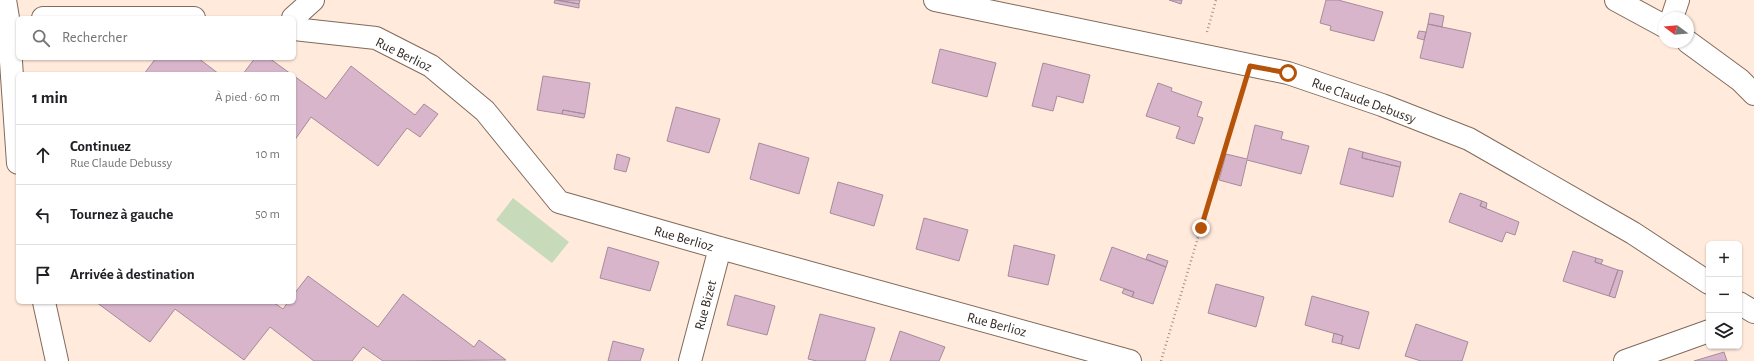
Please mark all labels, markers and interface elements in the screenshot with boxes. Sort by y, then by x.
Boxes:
north arrow [1658,12,1694,48]
search box [16,16,296,60]
icon: search [30,27,52,49]
text: Rechercher [62,30,127,45]
street label: Rue Berlioz [373,35,434,75]
route start [1279,64,1297,82]
street label: Rue Claude Debussy [1310,76,1418,126]
text: 1 min [32,89,68,106]
text: À pied · 60 m [215,91,280,104]
text: Continuez [70,139,131,154]
icon: ahead [32,144,54,166]
text: 10 m [256,148,280,161]
text: Rue Claude Debussy [70,157,172,170]
icon: left [32,204,54,226]
text: Tournez à gauche [70,207,173,222]
text: 50 m [255,208,280,221]
route end [1192,219,1210,237]
street label: Rue Berlioz [652,224,715,254]
map controls [1706,241,1742,349]
button: + [1706,241,1742,277]
icon: arrive [32,264,54,286]
text: Arrivée à destination [70,267,195,282]
button: − [1706,277,1742,313]
street label: Rue Bizet [693,278,719,332]
street label: Rue Berlioz [965,310,1028,340]
button: layers [1706,313,1742,349]

